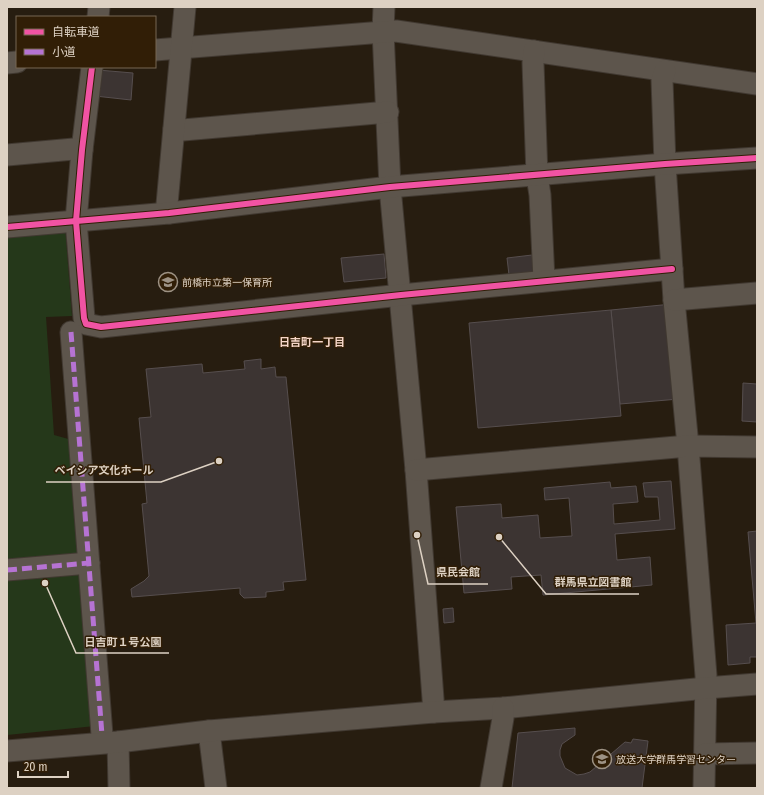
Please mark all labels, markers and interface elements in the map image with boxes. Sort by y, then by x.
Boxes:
legend [16,16,156,68]
text: 自転車道 [52,25,100,39]
text: 小道 [52,45,76,59]
school or university icon: 前橋市立第一保育所 [157,271,179,293]
place label: 前橋市立第一保育所 [182,277,272,289]
district label: 日吉町一丁目 [279,336,345,349]
callout: ベイシア文化ホール [46,459,161,482]
text: ベイシア文化ホール [55,464,154,477]
callout: 県民会館 [428,561,488,584]
text: 県民会館 [436,566,480,579]
callout: 群馬県立図書館 [546,571,639,594]
text: 群馬県立図書館 [555,576,632,589]
callout: 日吉町１号公園 [76,630,169,653]
text: 日吉町１号公園 [85,636,162,649]
school or university icon: 放送大学群馬学習センター [591,748,613,770]
scale bar [18,753,68,779]
place label: 放送大学群馬学習センター [616,754,736,766]
text: 20 m [24,760,48,774]

